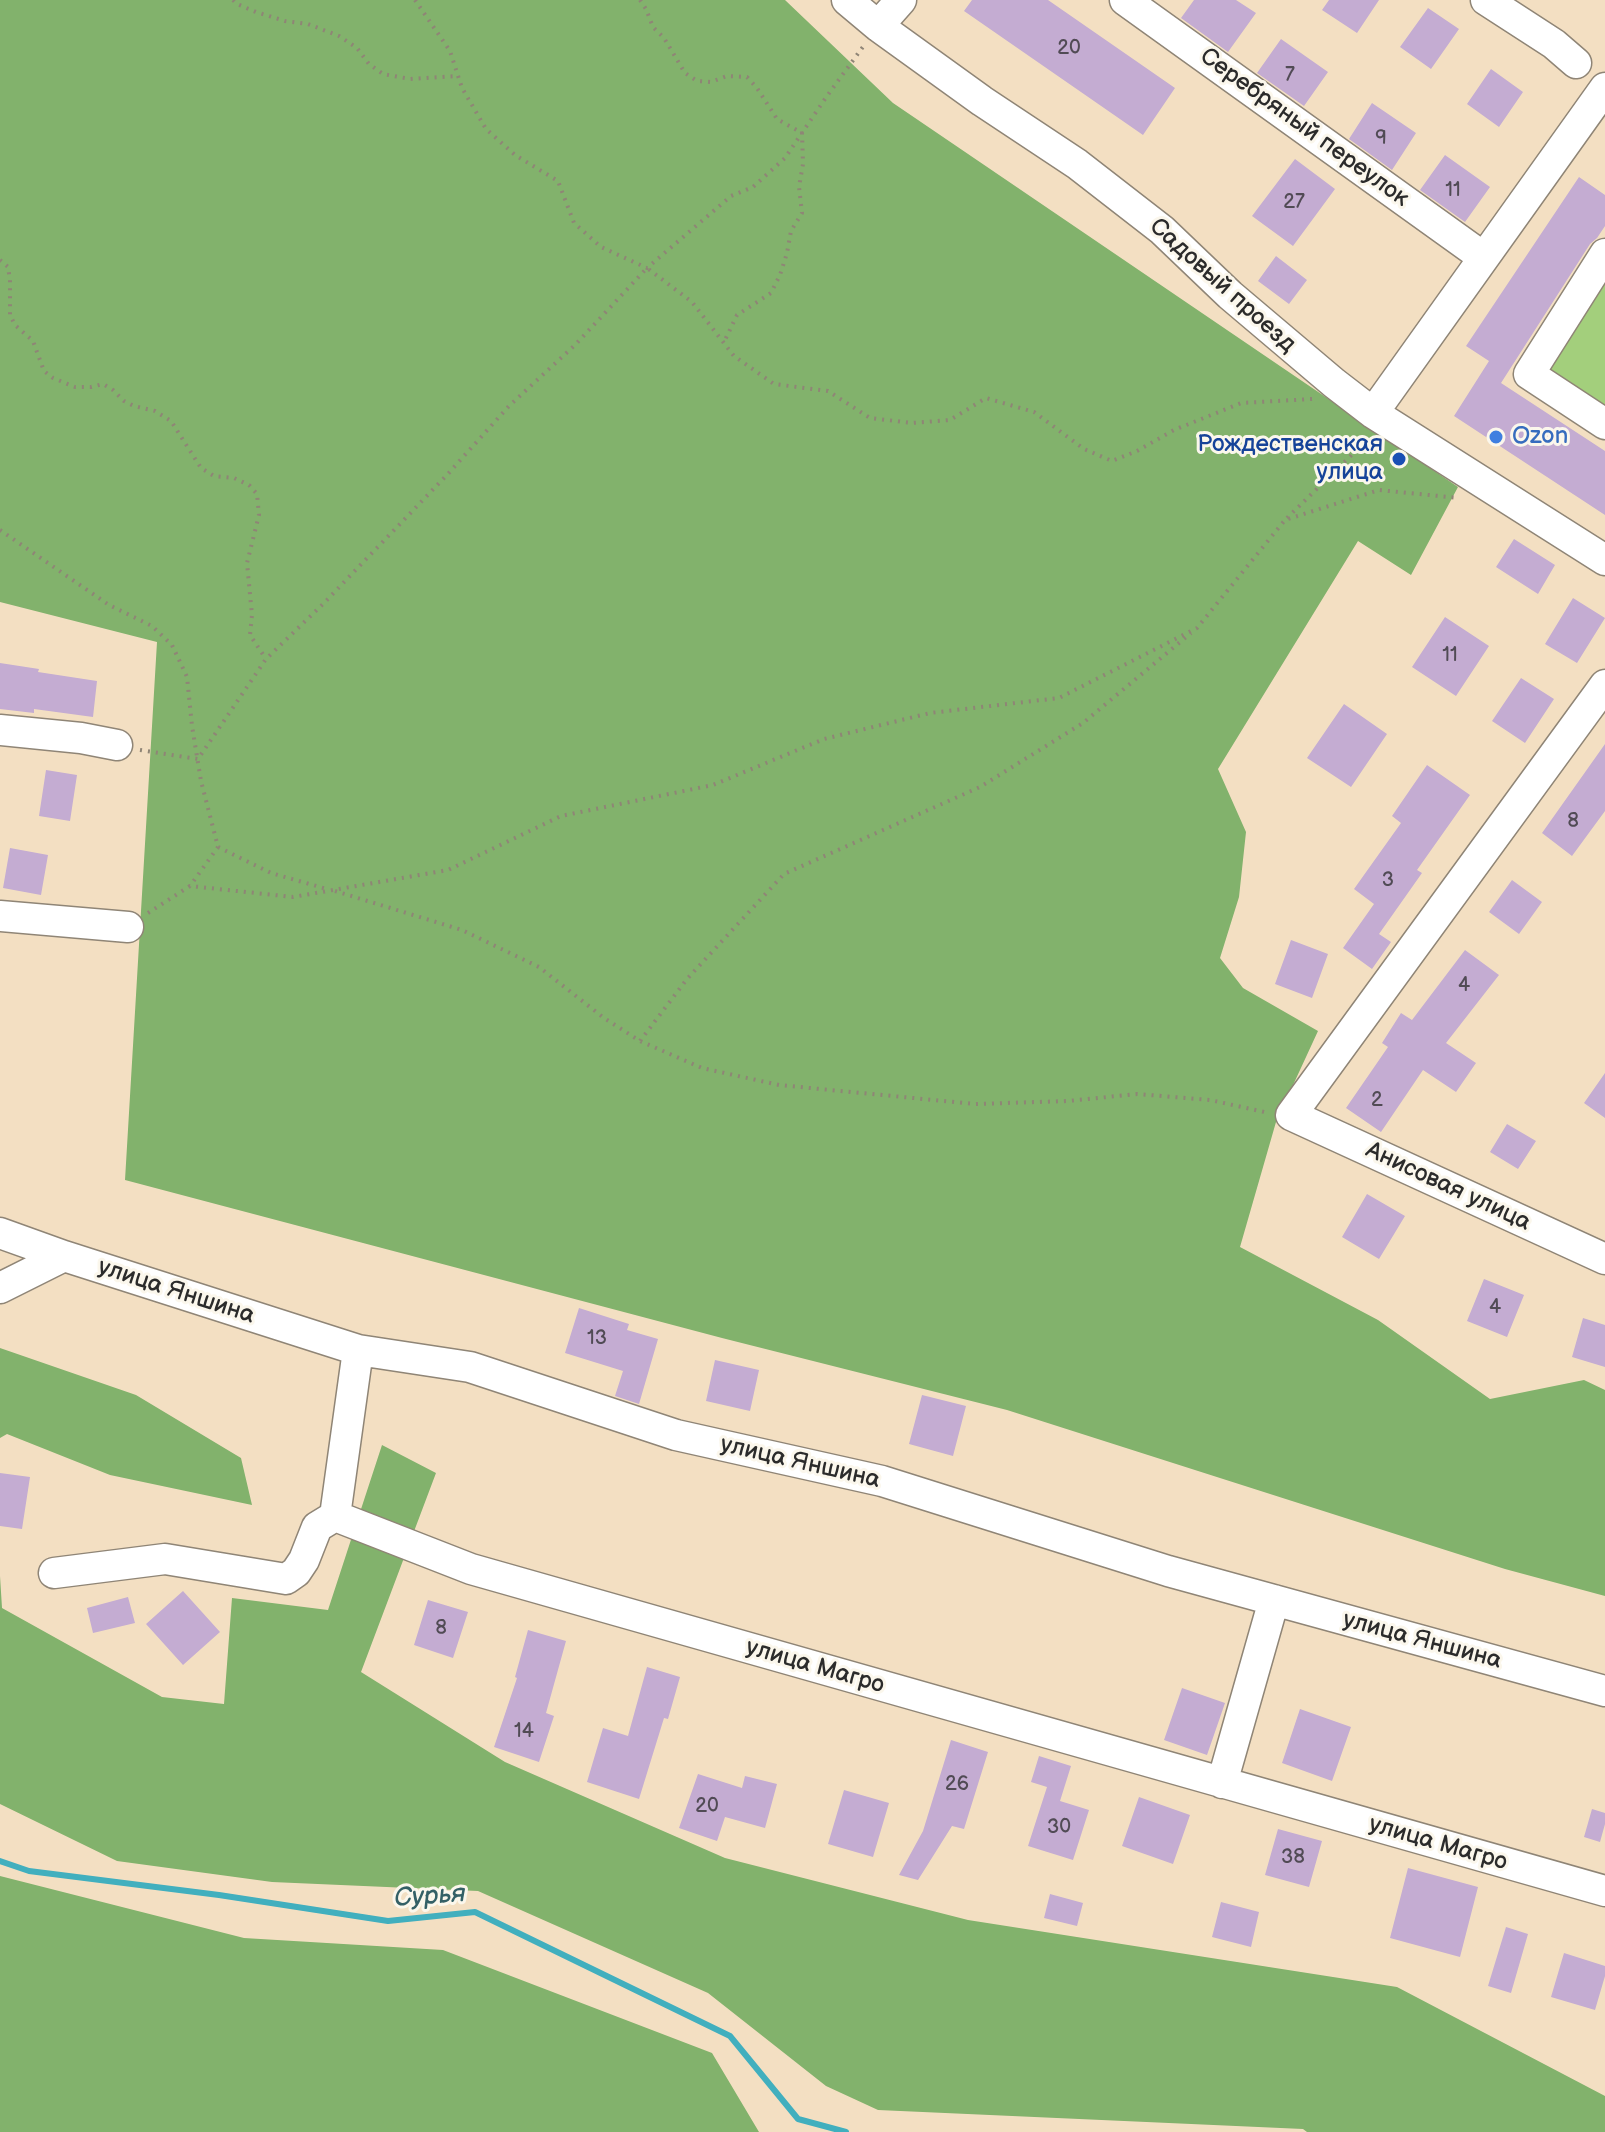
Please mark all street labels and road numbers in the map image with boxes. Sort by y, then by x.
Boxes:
street label: Серебряный переулок [1194,42,1414,214]
street label: Садовый проезд [1143,213,1301,359]
street label: Анисовая улица [1361,1136,1535,1238]
street label: улица Яншина [94,1253,258,1331]
street label: улица Яншина [717,1431,883,1495]
street label: улица Яншина [1340,1606,1504,1676]
street label: улица Магро [743,1634,887,1700]
street label: улица Магро [1366,1811,1510,1877]

